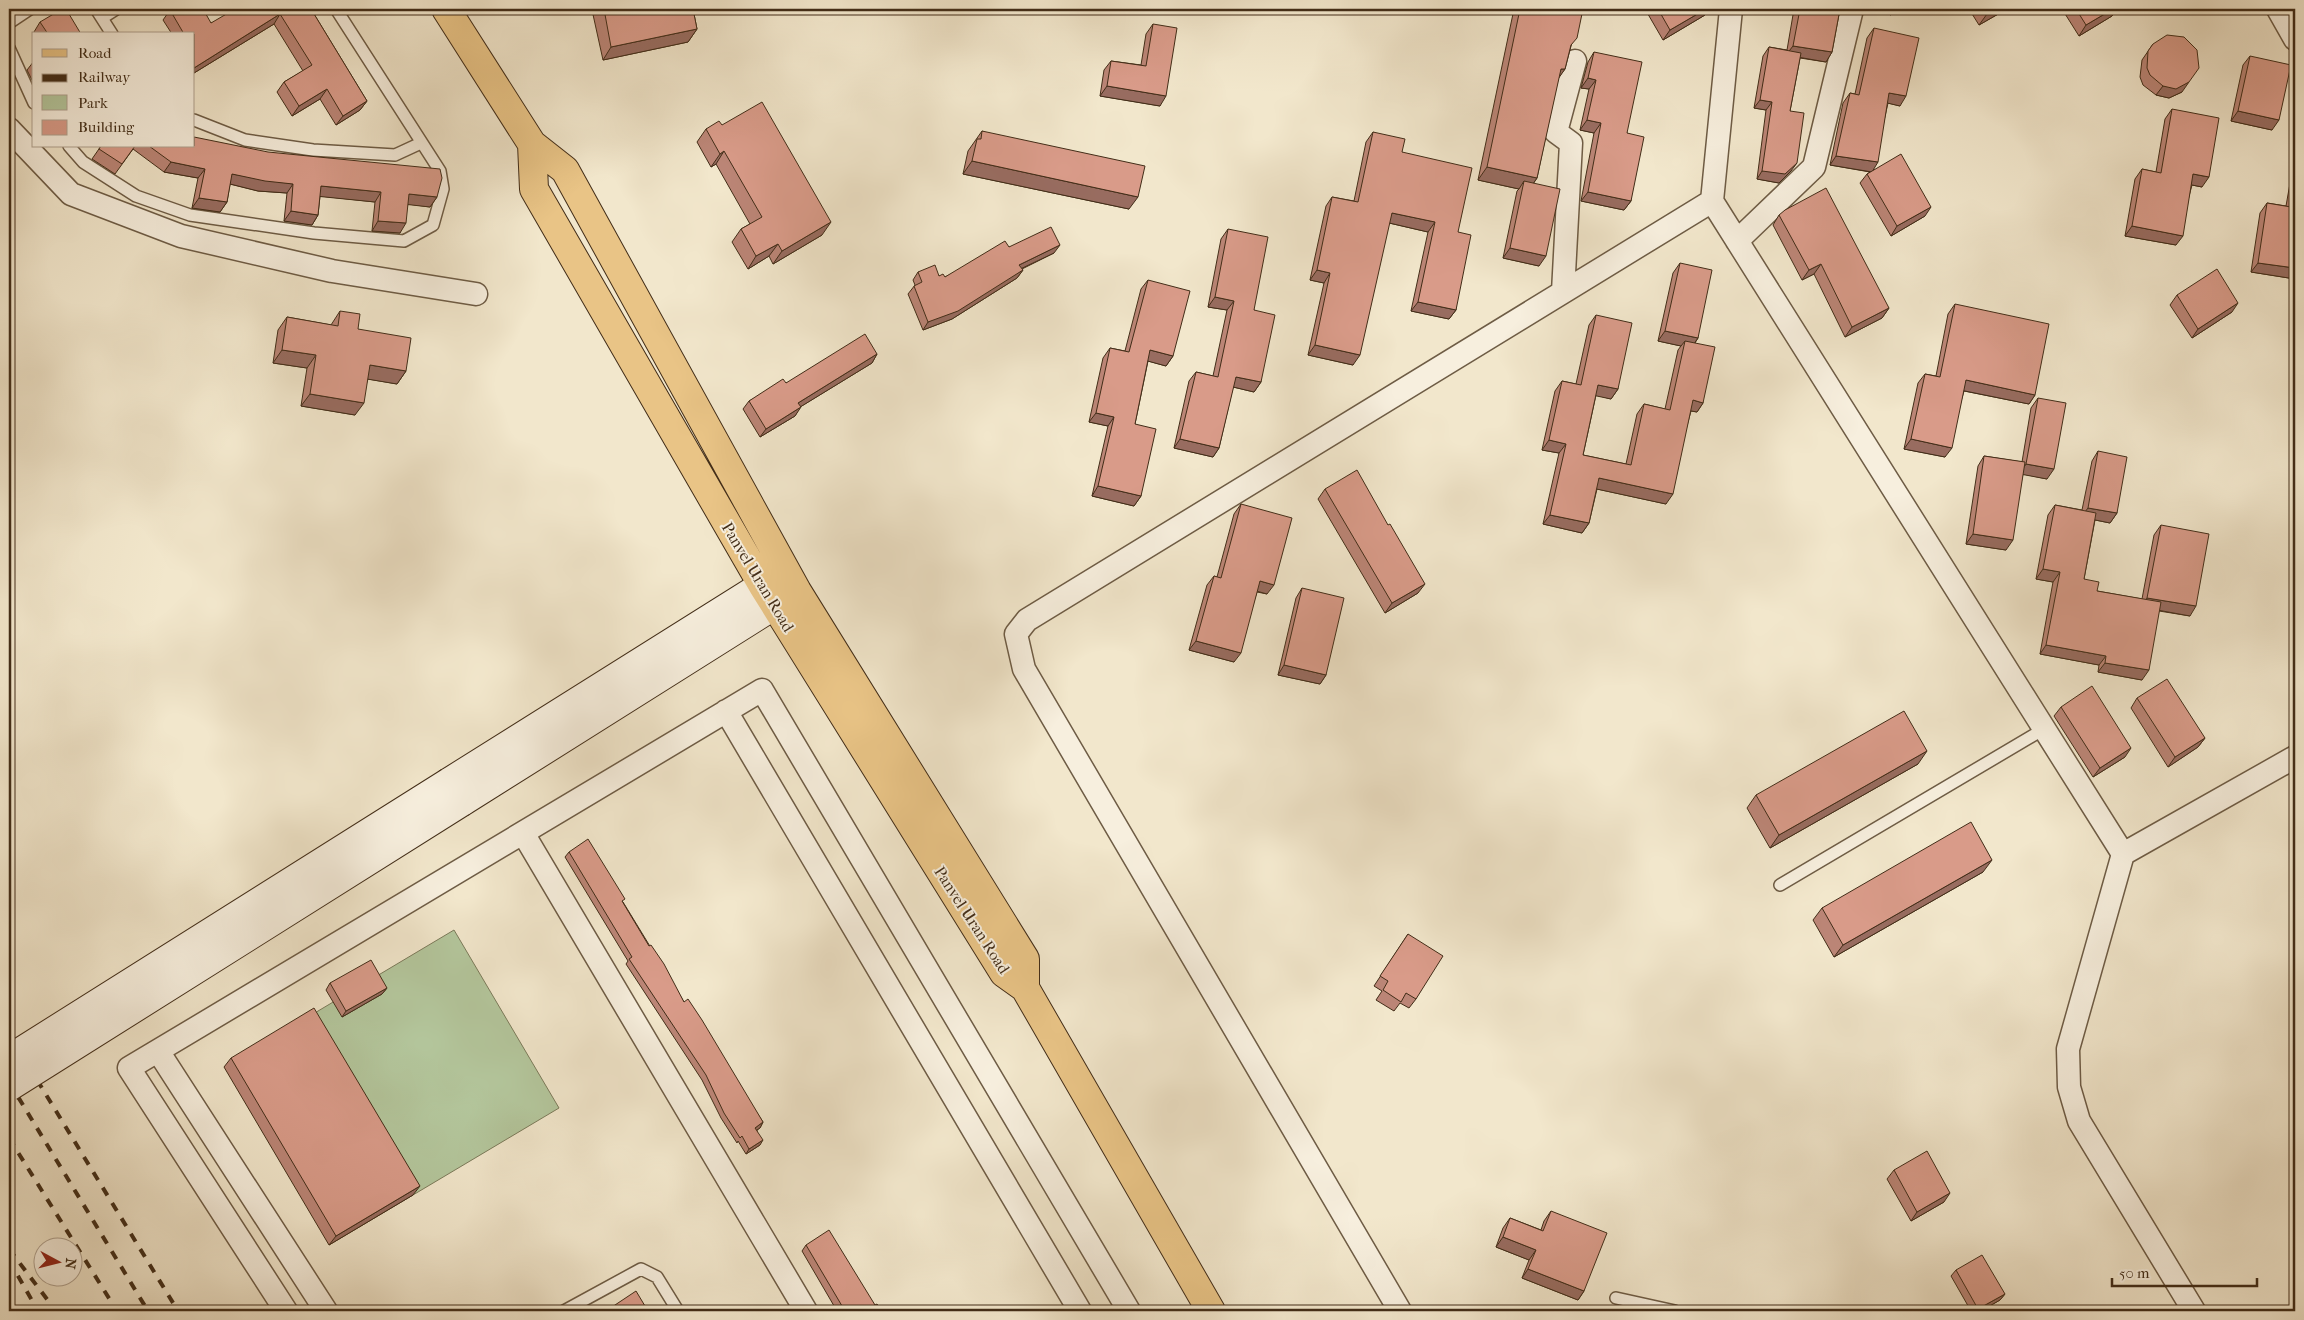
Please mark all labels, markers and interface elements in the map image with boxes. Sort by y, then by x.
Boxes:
legend [32,32,195,148]
text: Road [78,44,112,62]
text: Railway [78,68,131,86]
text: Park [78,94,108,112]
text: Building [78,118,135,136]
street label: Panvel Uran Road [718,519,798,635]
street label: Panvel Uran Road [930,863,1014,978]
north arrow [32,1238,82,1288]
scale bar [2112,1255,2256,1287]
text: N [61,1257,79,1270]
text: 50 m [2119,1264,2150,1282]

